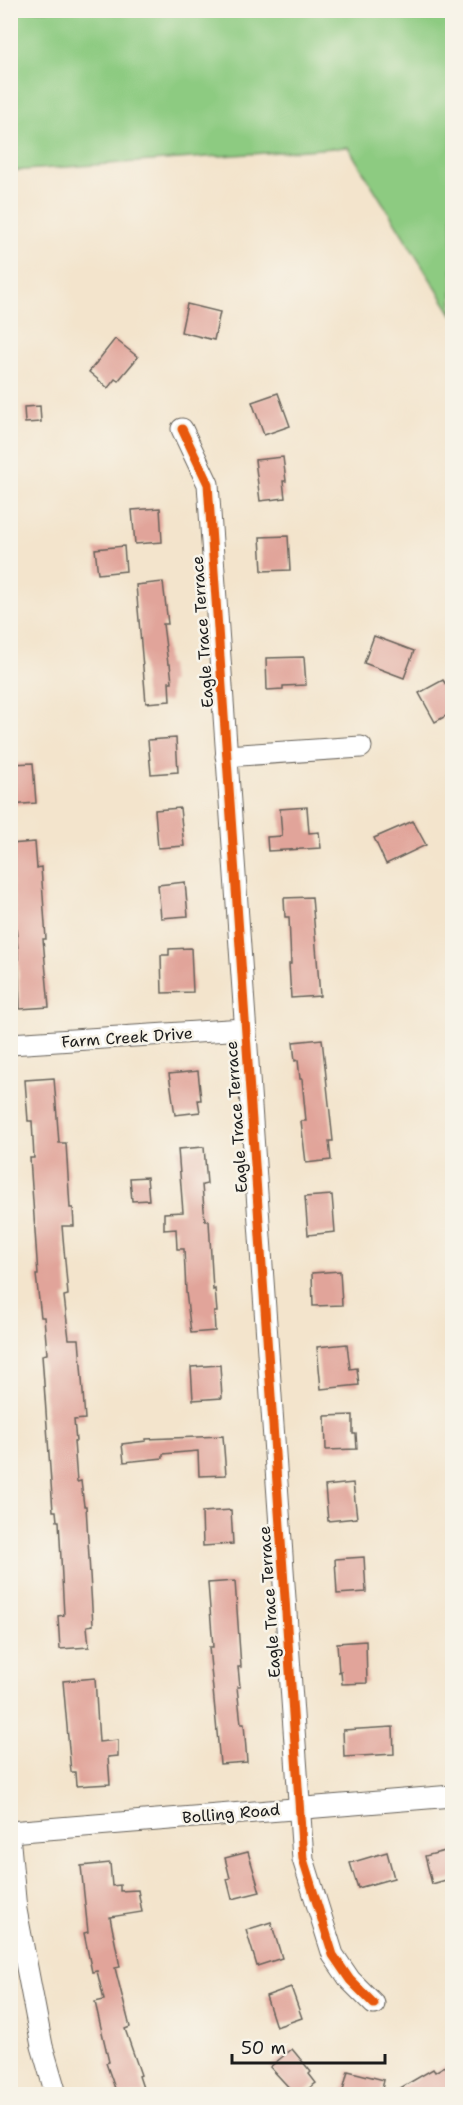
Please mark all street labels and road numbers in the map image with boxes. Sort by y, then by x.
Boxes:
street label: Eagle Trace Terrace [187,555,218,709]
street label: Farm Creek Drive [61,1022,194,1053]
street label: Eagle Trace Terrace [221,1040,252,1194]
street label: Eagle Trace Terrace [254,1525,285,1679]
street label: Bolling Road [181,1799,281,1828]

